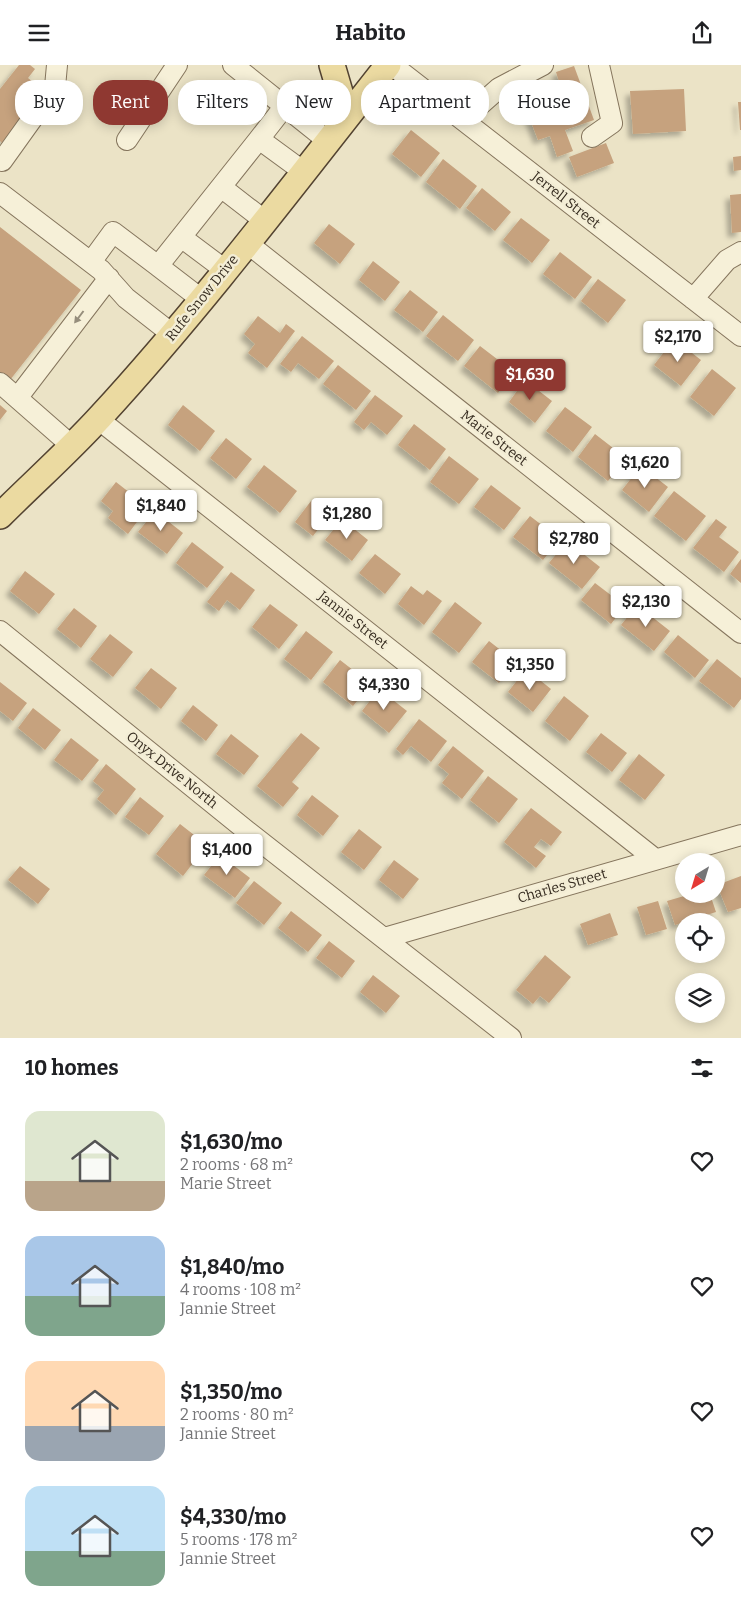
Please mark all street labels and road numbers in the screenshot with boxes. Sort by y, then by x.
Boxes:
street label: Jerrell Street [528,167,604,232]
street label: Rufe Snow Drive [162,251,242,345]
street label: Marie Street [457,407,531,469]
street label: Jannie Street [314,587,391,653]
street label: Onyx Drive North [123,728,221,812]
street label: Charles Street [516,865,608,907]

